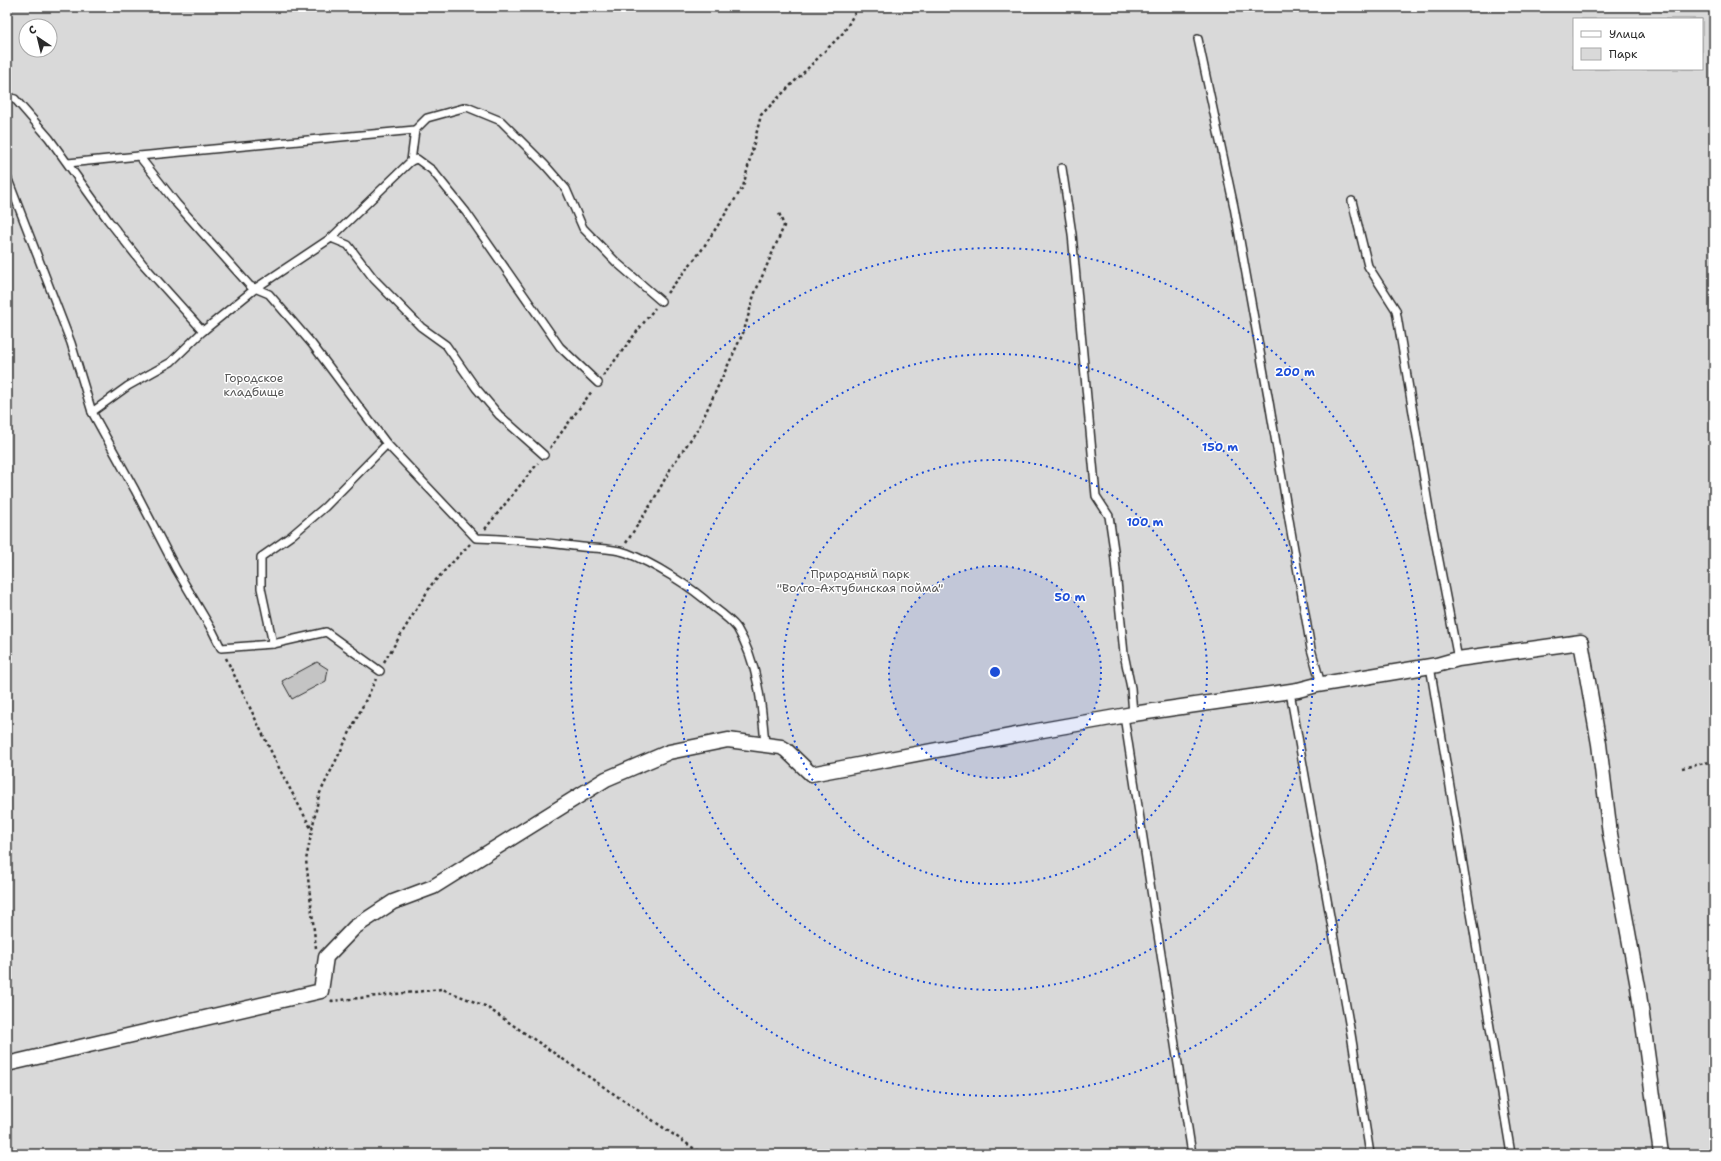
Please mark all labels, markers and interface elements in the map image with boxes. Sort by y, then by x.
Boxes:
north arrow [18,18,58,58]
legend [1573,18,1703,70]
text: С [25,22,40,38]
text: Улица [1609,26,1646,42]
text: Парк [1609,46,1638,62]
text: 200 m [1275,364,1315,380]
park label: Городское кладбище [224,370,285,400]
text: 150 m [1202,439,1238,455]
text: 100 m [1127,514,1164,530]
park label: Природный парк "Волго-Ахтубинская пойма" [777,566,943,596]
text: 50 m [1055,589,1086,605]
centre of rings [988,665,1002,679]

